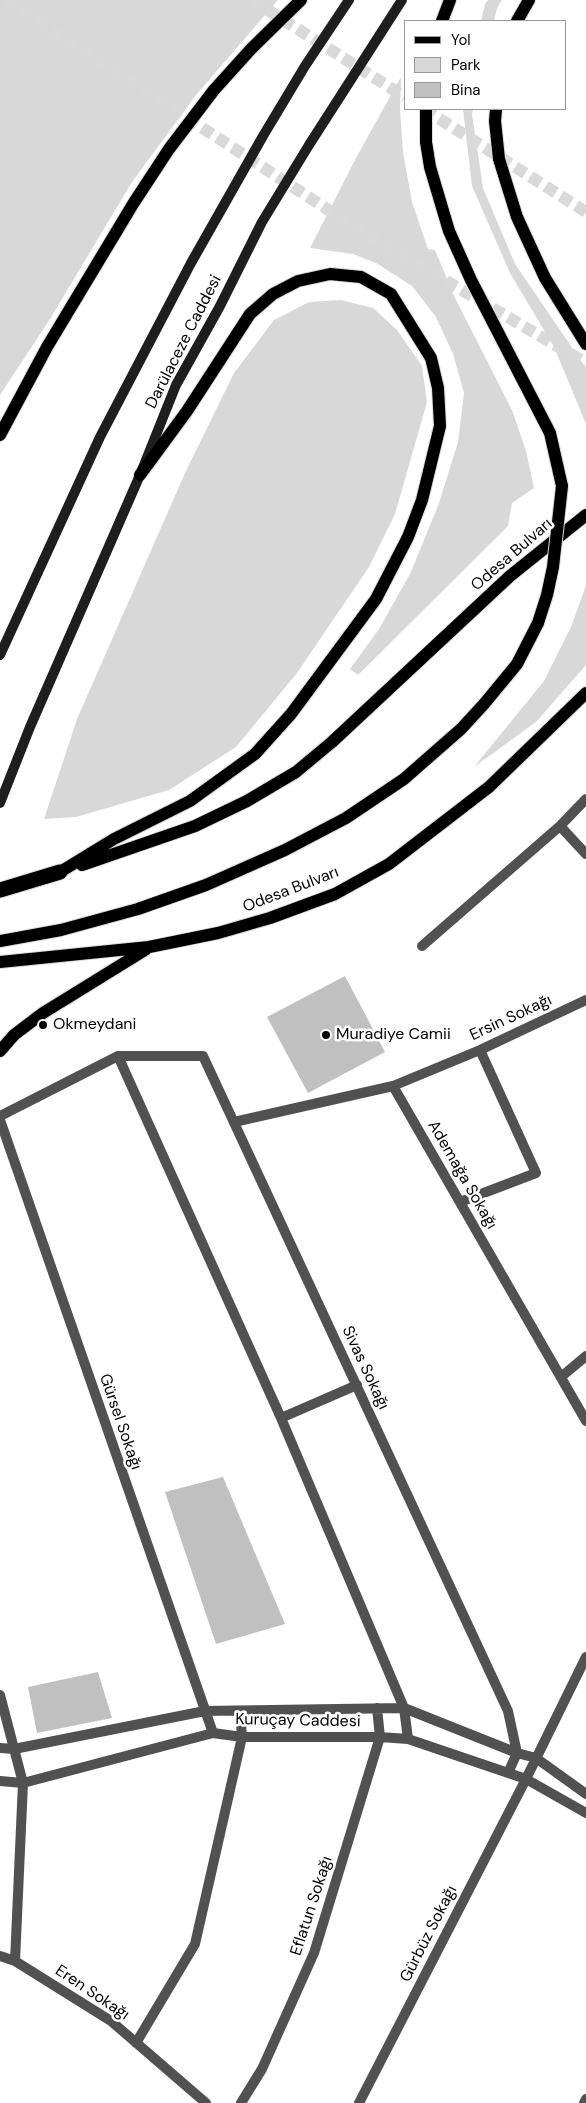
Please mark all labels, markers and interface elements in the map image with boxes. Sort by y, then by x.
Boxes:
legend [404,20,566,110]
text: Yol [451,30,471,50]
text: Park [451,55,481,75]
text: Bina [451,80,480,100]
street label: Darülaceze Caddesi [142,272,226,412]
street label: Odesa Bulvarı [468,515,556,595]
street label: Odesa Bulvarı [240,863,342,917]
street label: Ersin Sokağı [467,991,555,1045]
place label: Okmeydani [53,1015,136,1035]
marker: Okmeydani [37,1019,49,1031]
place label: Muradiye Camii [336,1025,451,1045]
marker: Muradiye Camii [320,1029,332,1041]
street label: Ademağa Sokağı [423,1117,501,1233]
street label: Sivas Sokağı [337,1323,393,1413]
street label: Gürsel Sokağı [95,1372,145,1472]
street label: Kuruçay Caddesi [235,1710,361,1732]
street label: Eflatun Sokağı [287,1854,337,1958]
street label: Gürbüz Sokağı [396,1882,462,1986]
street label: Eren Sokağı [51,1961,133,2025]

